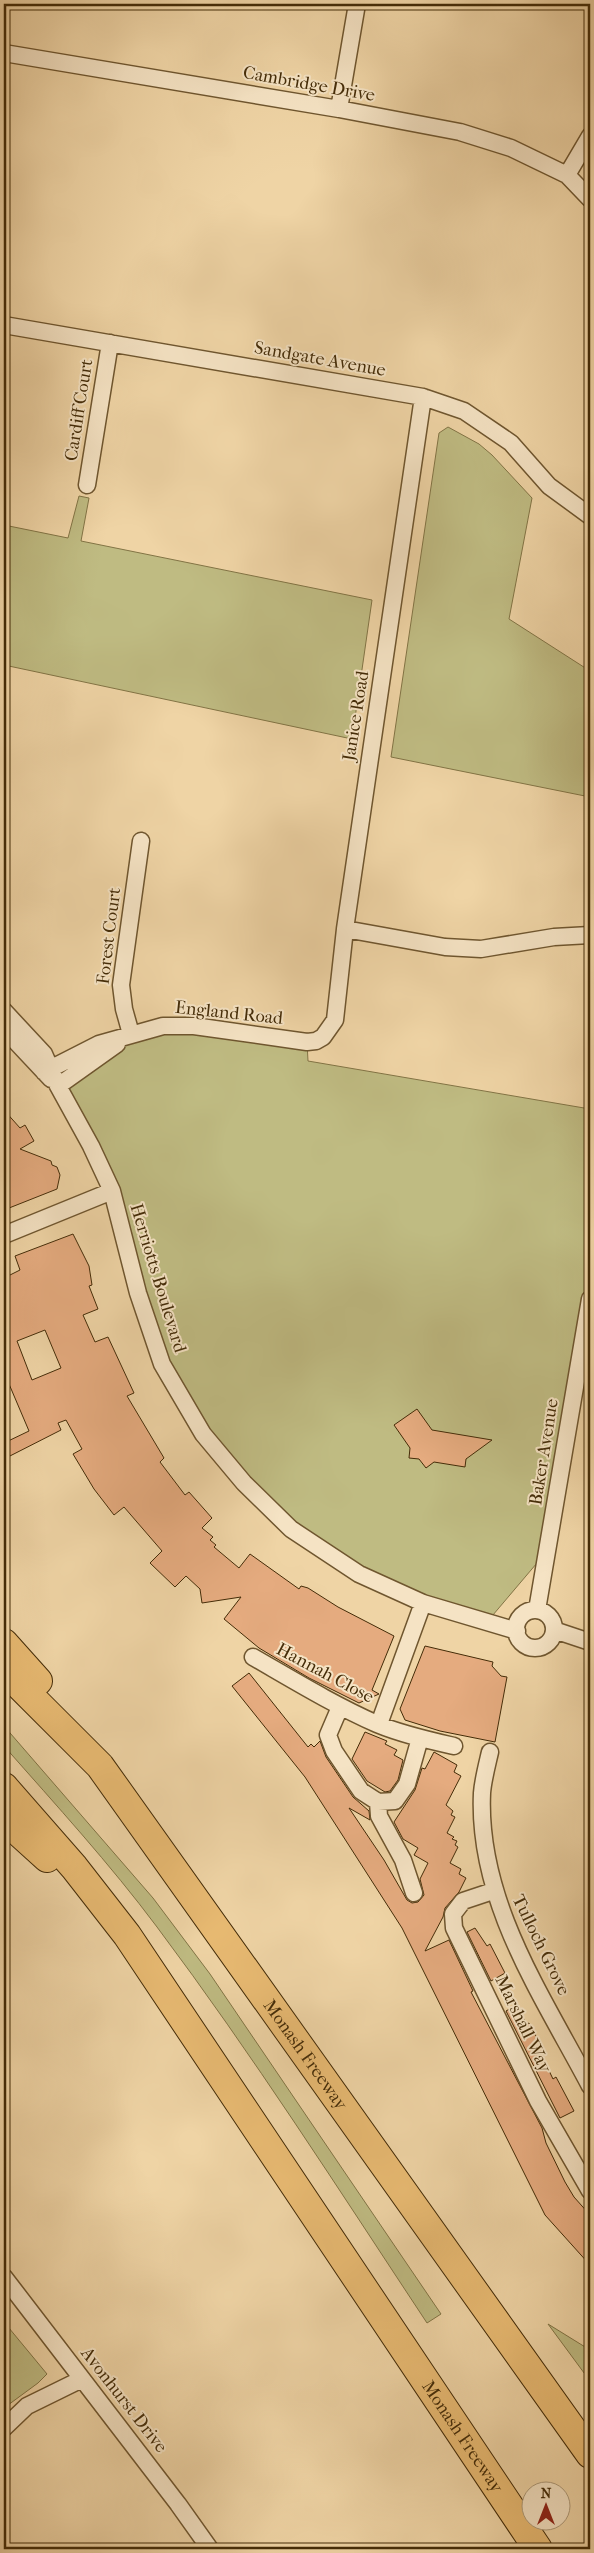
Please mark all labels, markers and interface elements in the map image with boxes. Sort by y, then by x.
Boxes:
street label: Cambridge Drive [241,62,377,106]
street label: Sandgate Avenue [253,337,387,381]
street label: Cardiff Court [61,357,98,462]
street label: Janice Road [338,669,374,765]
street label: Forest Court [93,886,125,986]
street label: England Road [174,997,284,1029]
street label: Herriotts Boulevard [125,1201,191,1355]
street label: Baker Avenue [525,1397,563,1507]
street label: Hannah Close [273,1639,377,1708]
street label: Tulloch Grove [508,1891,574,1999]
street label: Marshall Way [490,1972,556,2077]
street label: Monash Freeway [259,1995,353,2115]
street label: Avonhurst Drive [76,2342,172,2457]
street label: Monash Freeway [418,2377,508,2498]
north arrow [522,2480,572,2530]
text: N [541,2485,552,2502]

